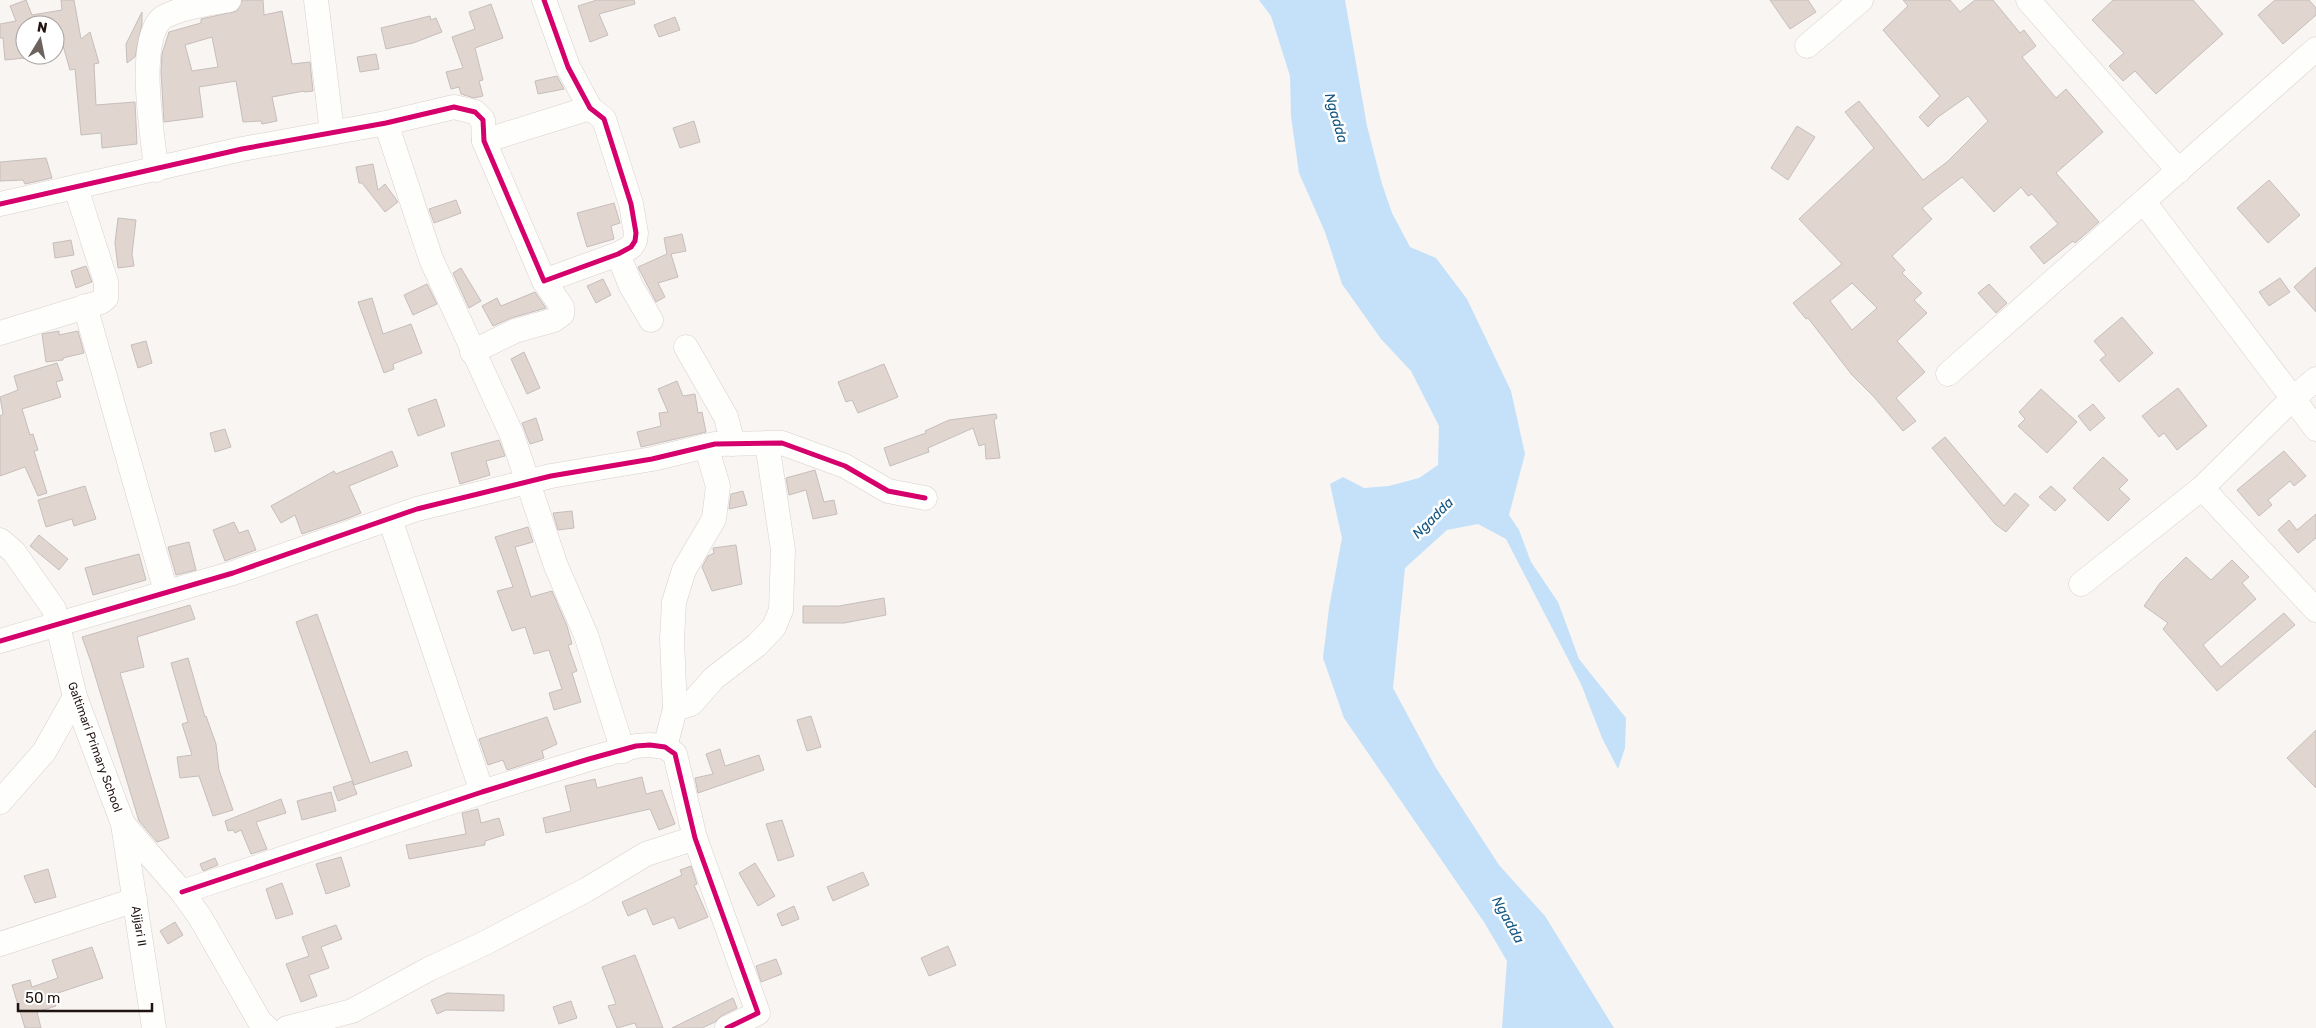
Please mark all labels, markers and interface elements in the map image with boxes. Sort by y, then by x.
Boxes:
north arrow [15,15,65,65]
text: N [36,18,49,37]
water label: Ngadda [1321,91,1351,145]
water label: Ngadda [1409,494,1457,542]
street label: Galtimari Primary School [65,680,125,814]
water label: Ngadda [1488,894,1528,946]
street label: Ajijari II [129,905,149,947]
scale bar [18,980,151,1012]
text: 50 m [25,989,60,1007]

